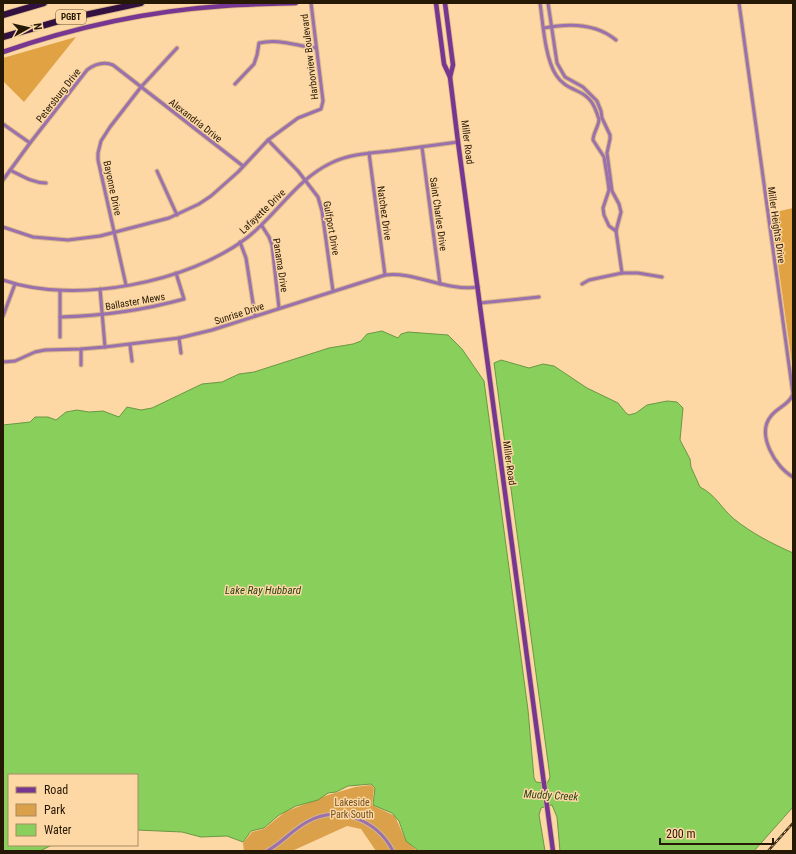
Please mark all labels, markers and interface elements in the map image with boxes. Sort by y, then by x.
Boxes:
north arrow [8,8,48,48]
road number: PGBT [56,10,86,24]
street label: Harborview Boulevard [299,13,320,100]
text: N [31,22,44,31]
street label: Petersburg Drive [34,66,83,124]
street label: Alexandria Drive [167,96,225,145]
street label: Miller Road [459,119,476,165]
street label: Bayonne Drive [101,160,124,217]
street label: Saint Charles Drive [428,176,449,252]
street label: Natchez Drive [375,185,394,241]
street label: Miller Heights Drive [766,186,787,264]
street label: Lafayette Drive [237,187,288,236]
street label: Gulfport Drive [321,200,342,256]
street label: Panama Drive [271,237,290,293]
street label: Ballaster Mews [104,291,166,312]
street label: Sunrise Drive [213,300,266,327]
street label: Miller Road [501,440,518,486]
water label: Lake Ray Hubbard [225,584,302,597]
legend [8,774,138,846]
text: Road [44,783,68,797]
water label: Muddy Creek [523,788,579,803]
park label: Lakeside Park South [331,797,374,820]
text: Park [44,803,66,817]
scale bar [660,820,773,846]
text: Water [44,823,72,837]
text: 200 m [666,827,696,841]

